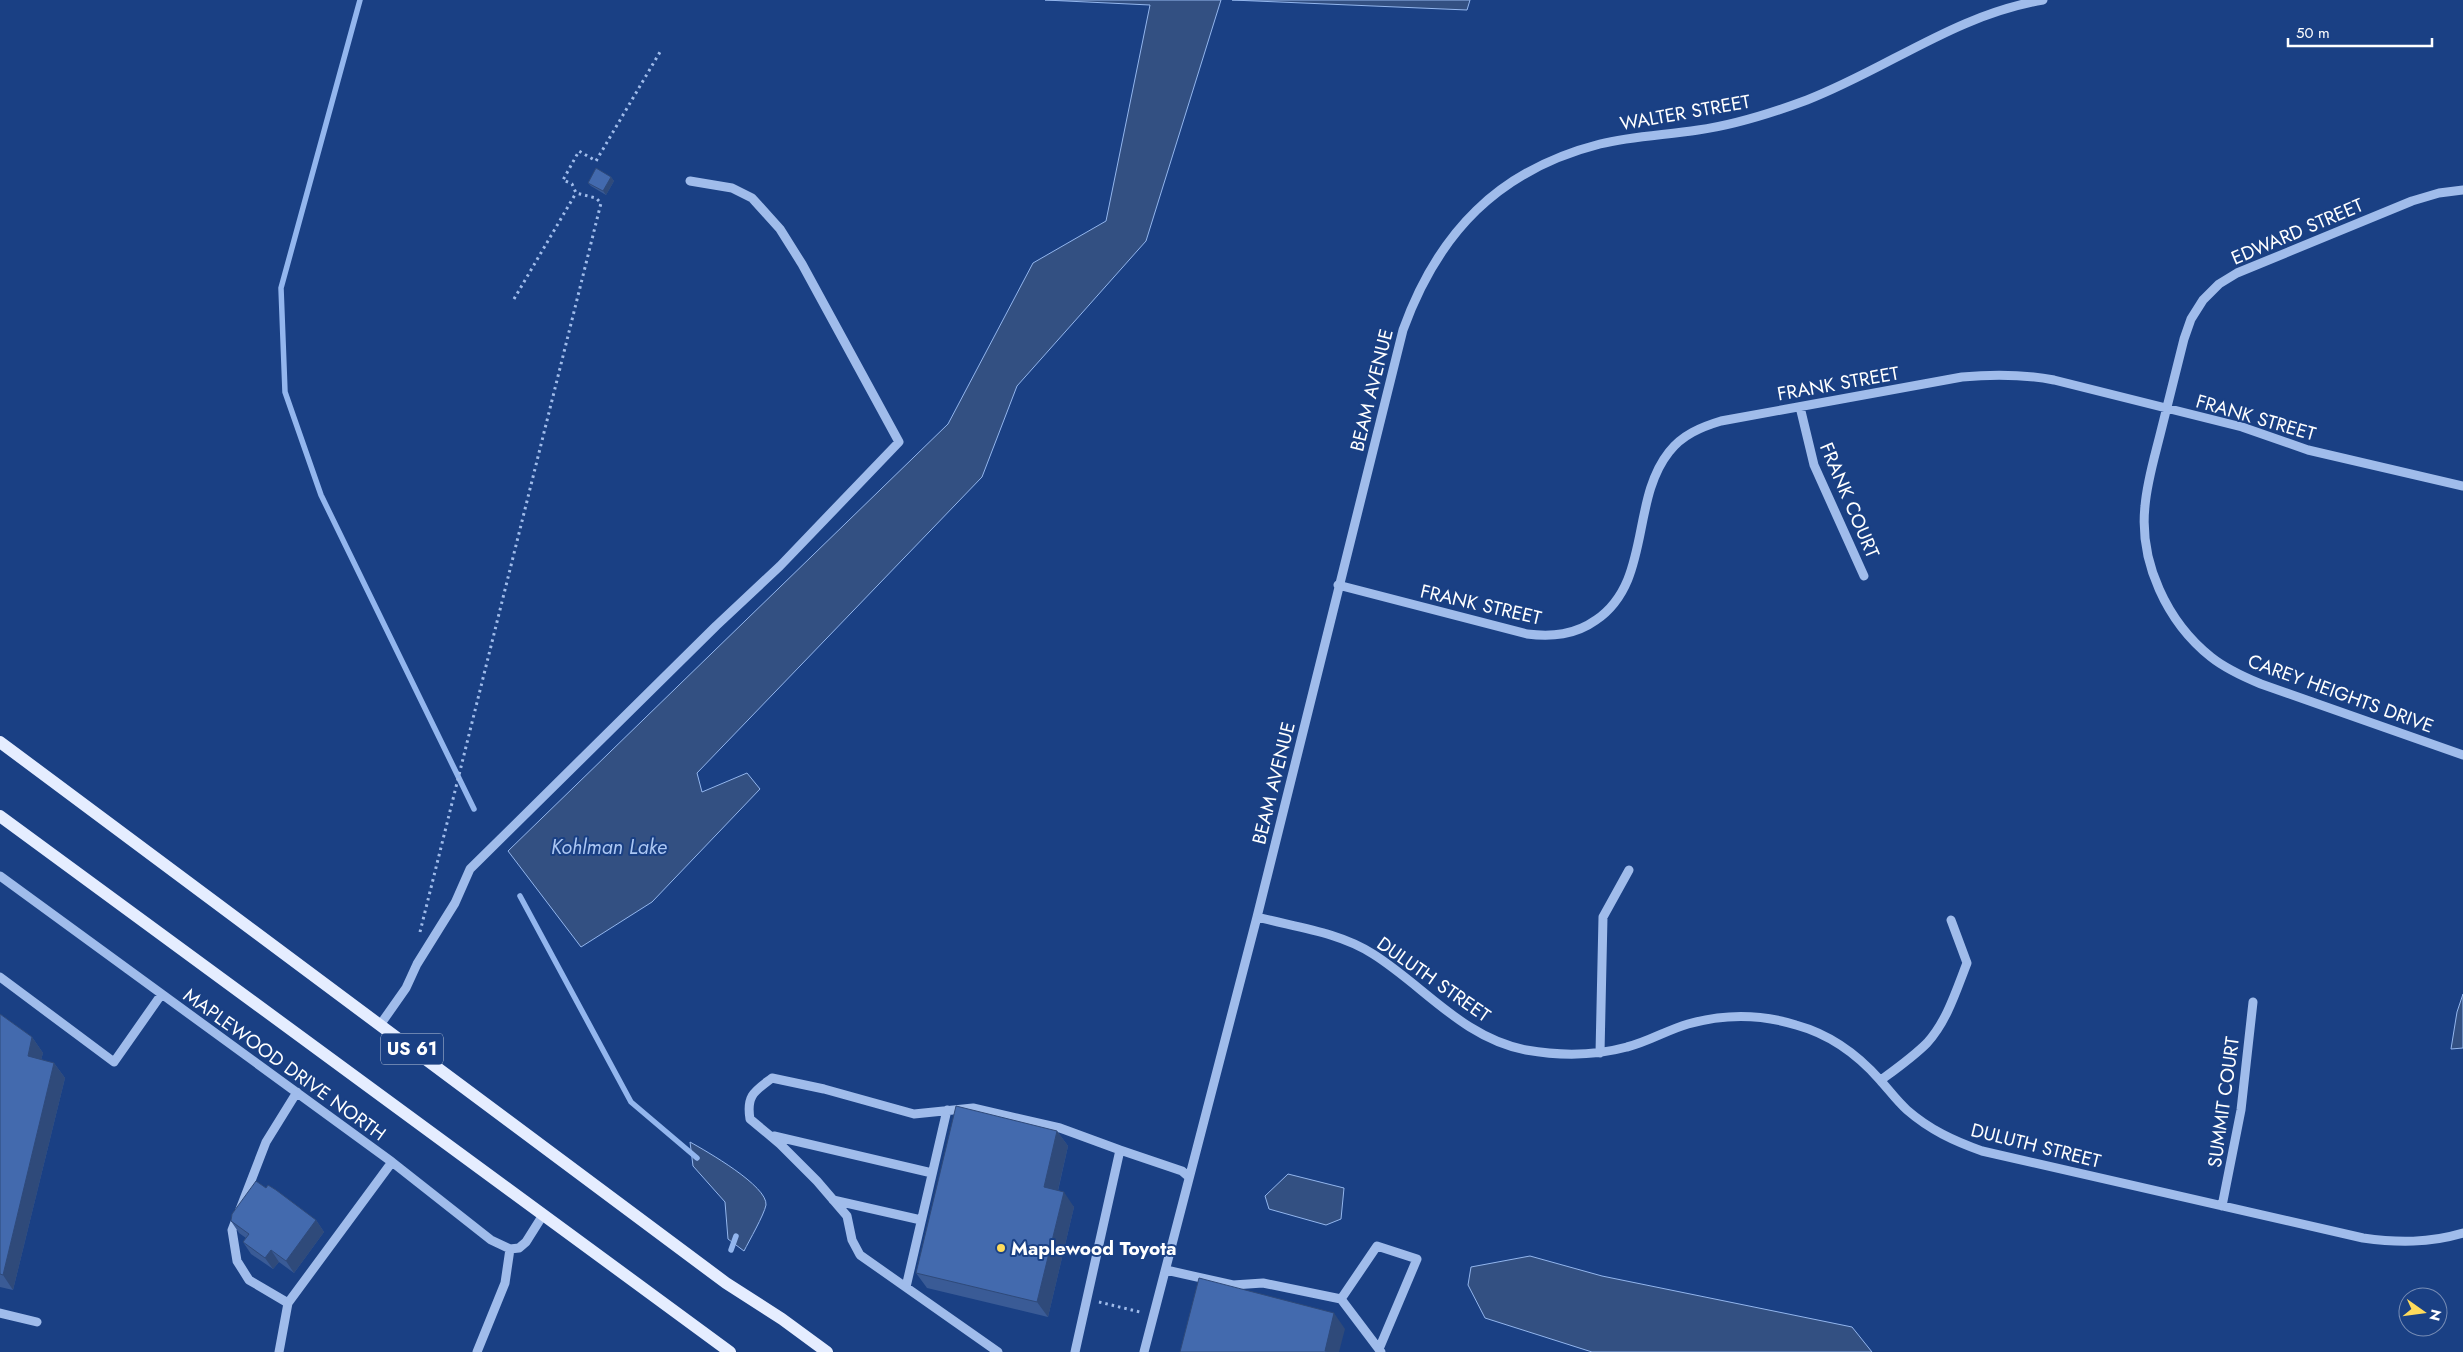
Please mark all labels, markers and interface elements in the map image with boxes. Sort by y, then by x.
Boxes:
scale bar [2288,15,2432,47]
text: 50 m [2296,22,2330,44]
street label: WALTER STREET [1618,88,1753,137]
street label: EDWARD STREET [2227,191,2368,271]
street label: BEAM AVENUE [1343,326,1400,454]
street label: FRANK STREET [1775,359,1901,408]
street label: FRANK STREET [2193,387,2319,448]
street label: FRANK COURT [1813,438,1886,562]
street label: FRANK STREET [1418,577,1544,632]
street label: CAREY HEIGHTS DRIVE [2244,647,2437,740]
street label: BEAM AVENUE [1245,719,1302,847]
water label: Kohlman Lake [551,833,667,862]
street label: DULUTH STREET [1371,930,1496,1029]
street label: MAPLEWOOD DRIVE NORTH [178,982,391,1147]
road number: US 61 [381,1034,443,1064]
street label: SUMMIT COURT [2201,1035,2246,1169]
street label: DULUTH STREET [1968,1116,2104,1175]
place label: Maplewood Toyota [1011,1235,1176,1262]
marker: Maplewood Toyota [995,1242,1007,1254]
north arrow [2398,1287,2448,1337]
text: N [2425,1307,2447,1323]

